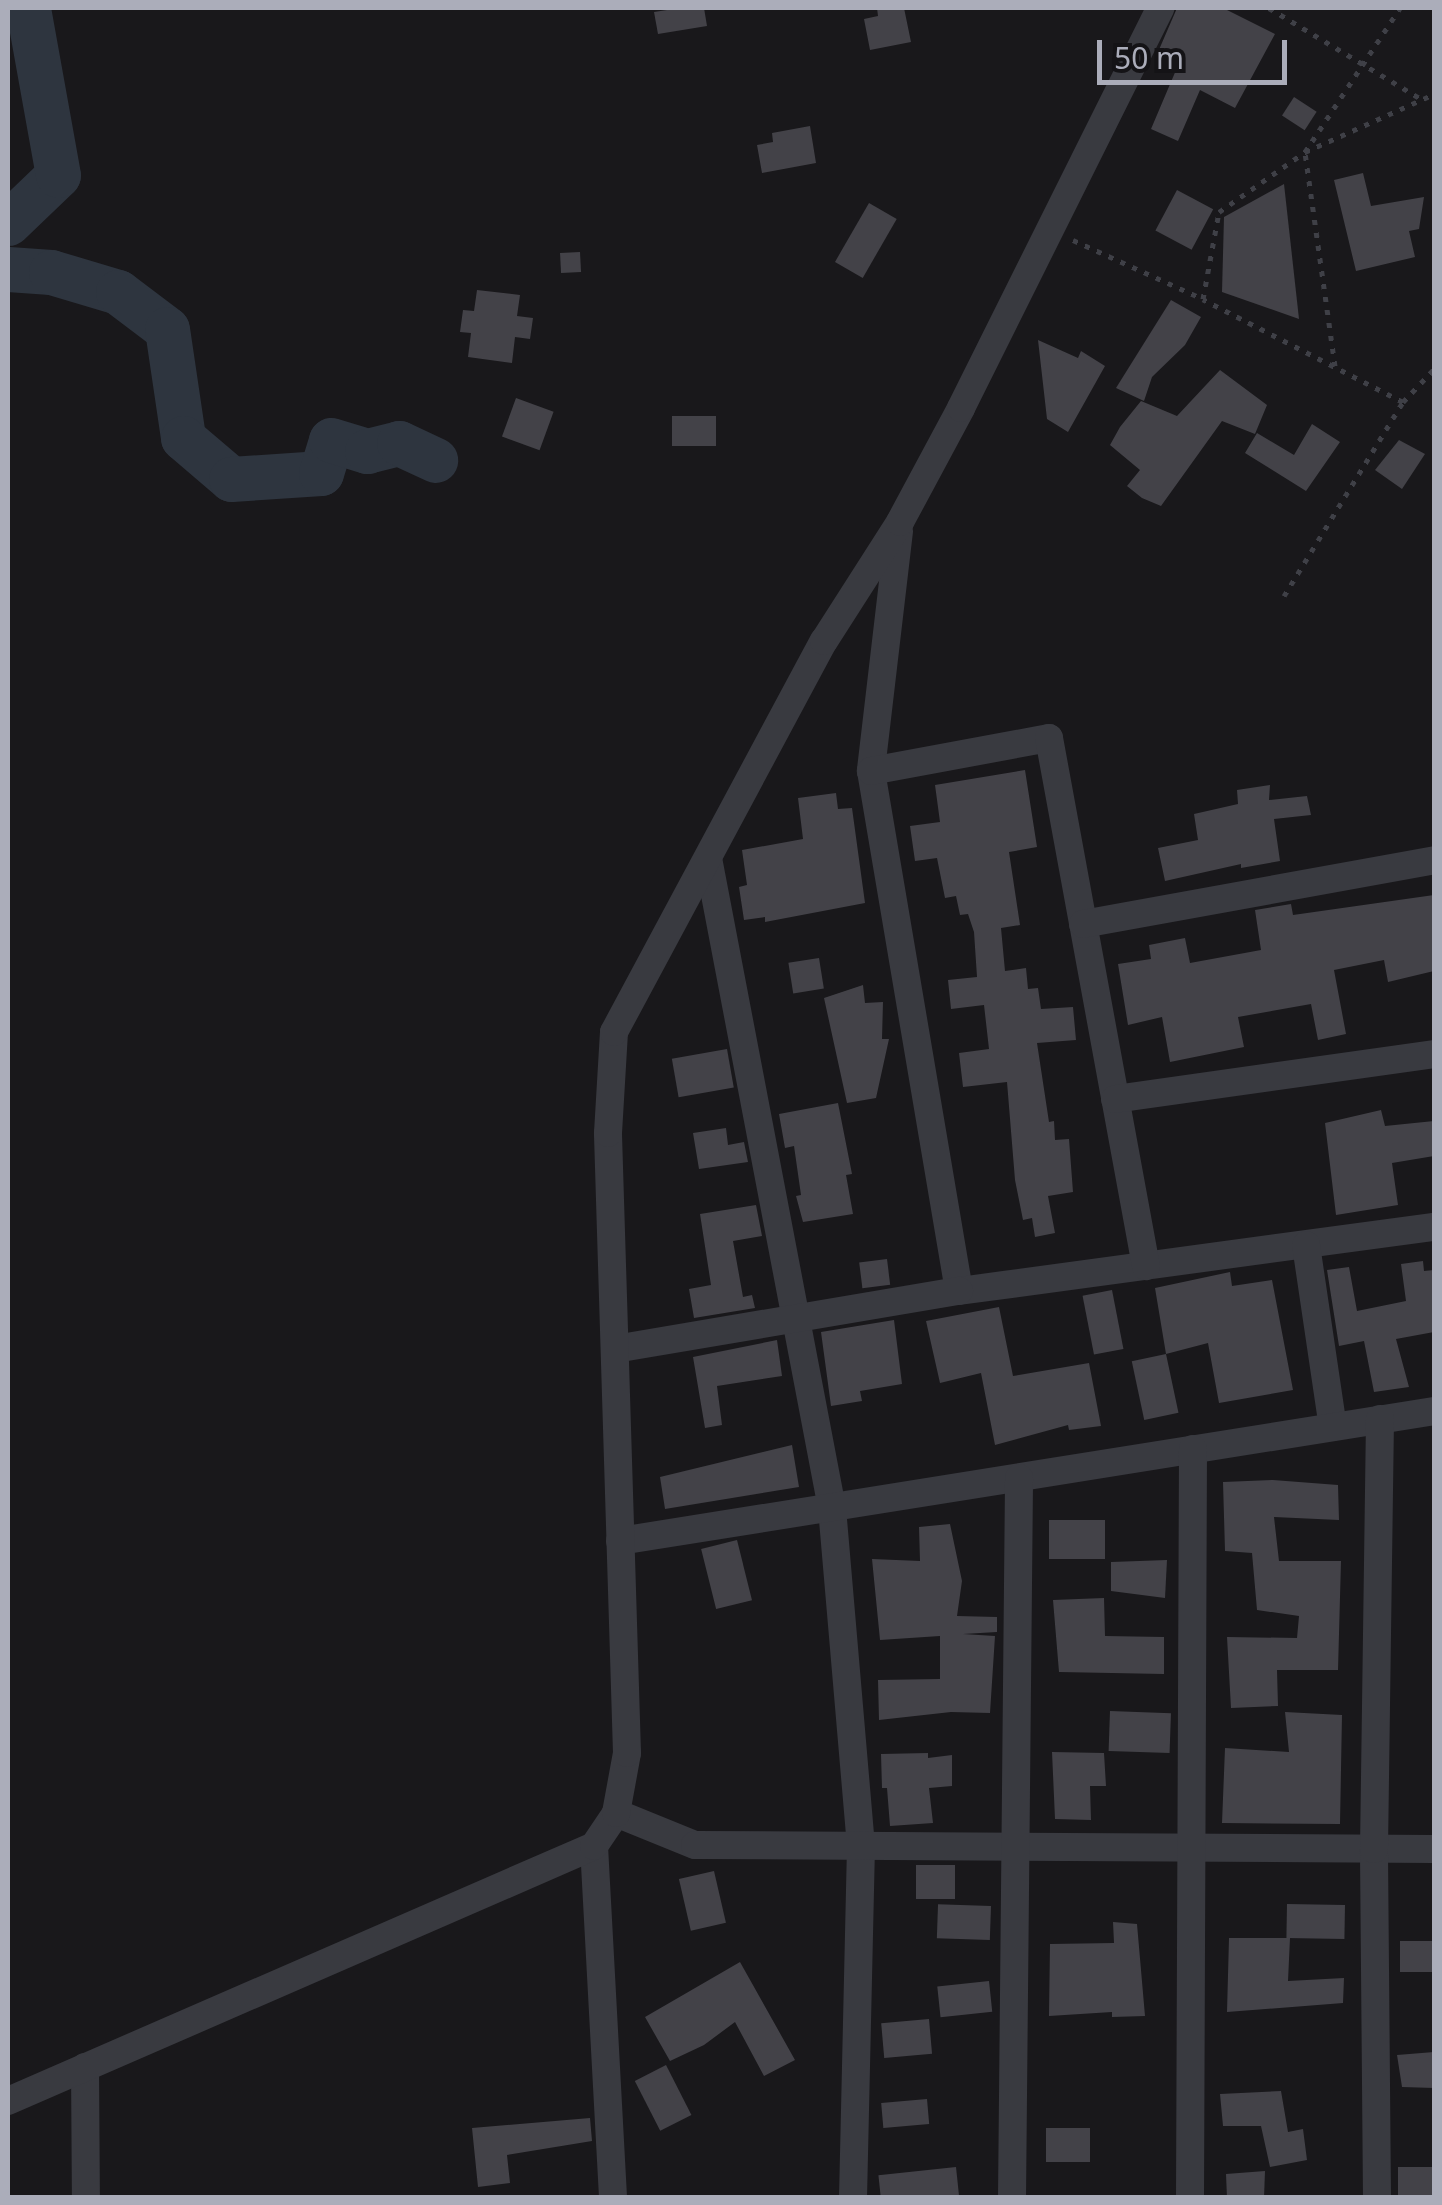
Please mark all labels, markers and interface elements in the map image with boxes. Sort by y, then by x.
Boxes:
scale bar [1102,20,1292,82]
text: 50 m [1114,37,1184,78]

